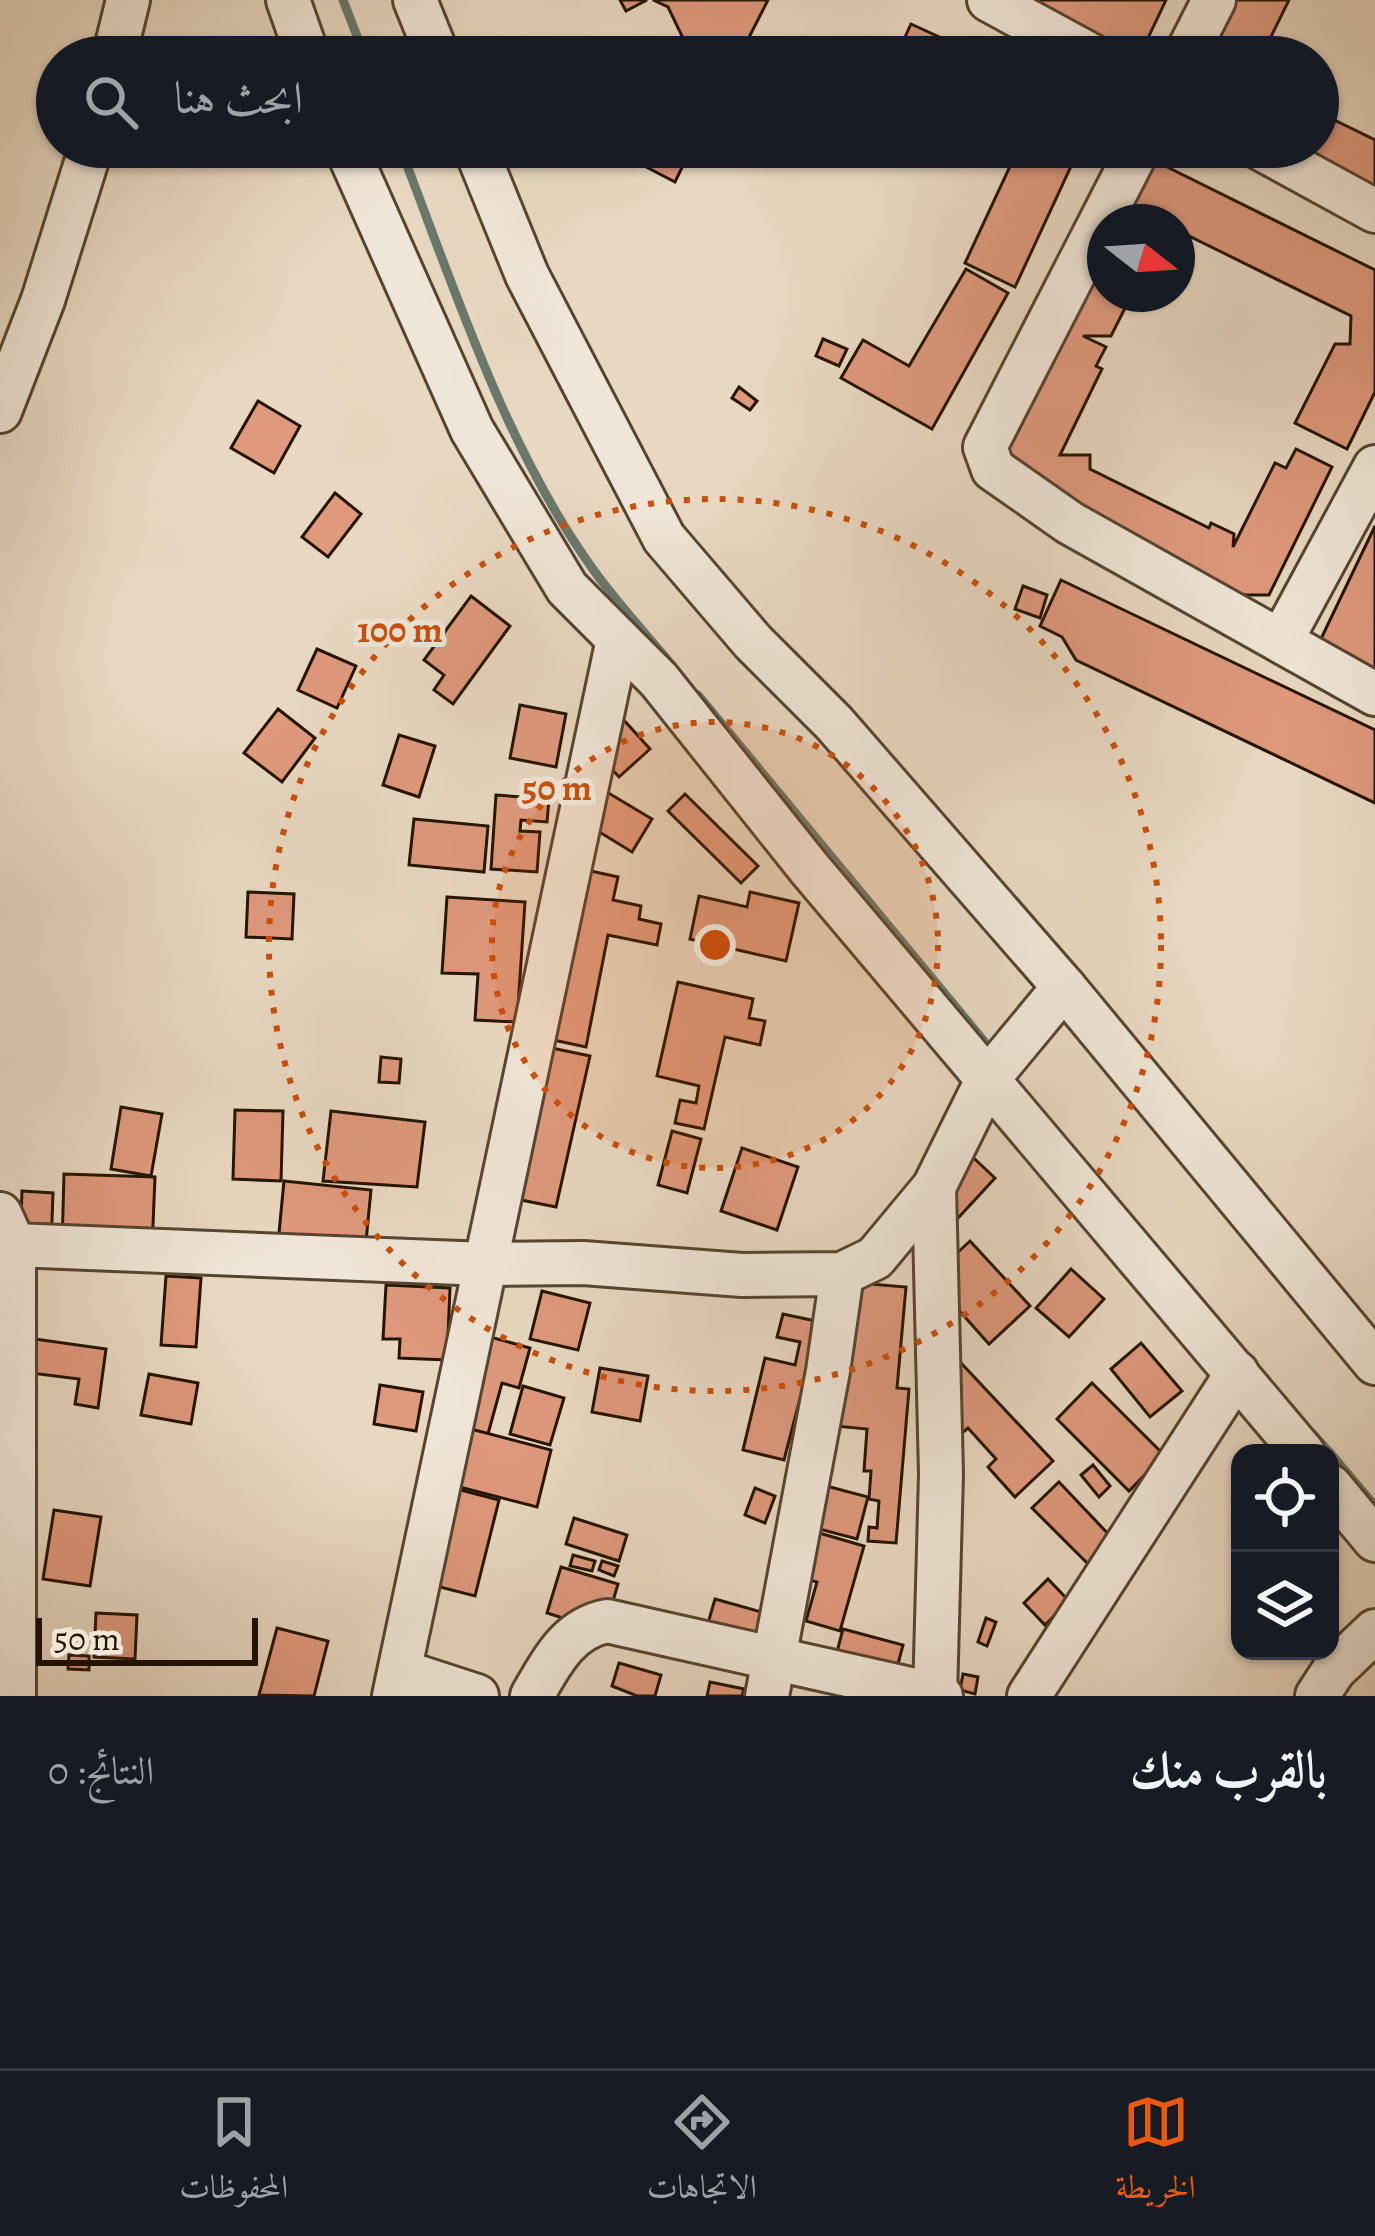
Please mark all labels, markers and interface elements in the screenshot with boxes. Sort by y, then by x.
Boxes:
search box [36,36,1339,168]
text: ابحث هنا [174,67,303,129]
icon: search [78,69,144,135]
north arrow [1087,204,1195,312]
text: 100 m [357,605,443,654]
text: 50 m [522,763,592,812]
centre of rings [694,924,736,966]
map controls [1231,1444,1339,1660]
button: locate [1231,1444,1339,1552]
button: layers [1231,1552,1339,1660]
scale bar [36,1612,258,1665]
text: 50 m [54,1616,120,1661]
text: بالقرب منك [1130,1735,1327,1805]
text: النتائج: 0 [48,1744,154,1797]
tab: المحفوظات [179,2089,288,2219]
tab: الاتجاهات [647,2089,757,2219]
tab: الخريطة [1115,2089,1196,2219]

